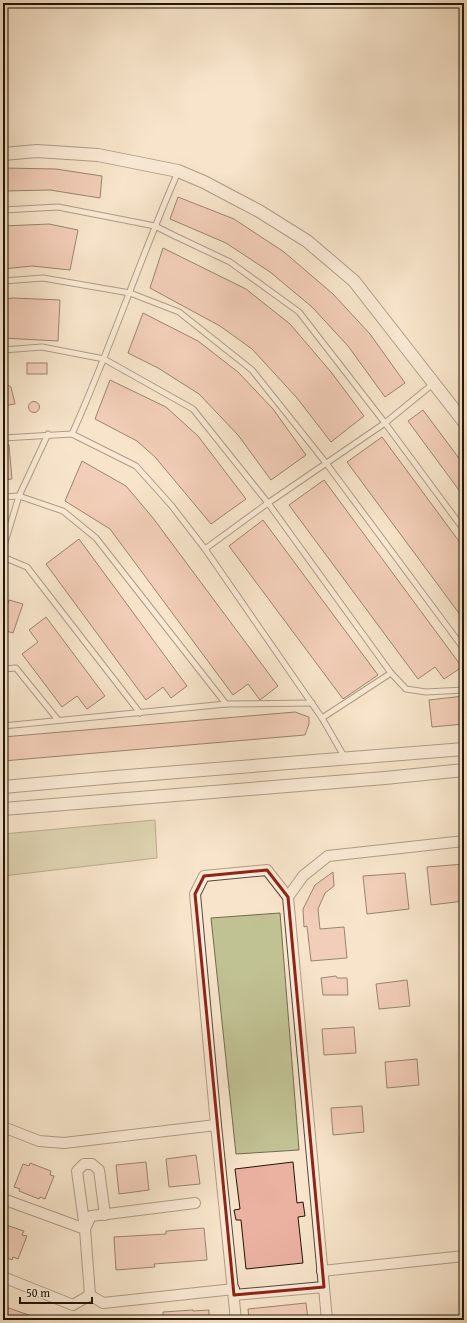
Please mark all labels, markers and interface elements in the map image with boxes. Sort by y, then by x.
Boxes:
scale bar [20,1279,92,1305]
text: 50 m [26,1284,50,1301]

